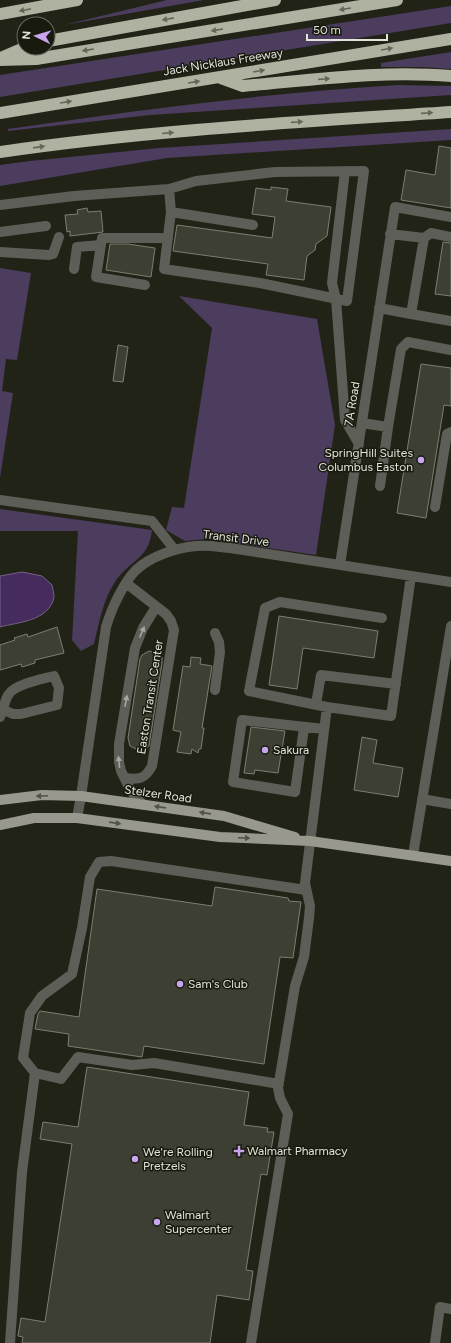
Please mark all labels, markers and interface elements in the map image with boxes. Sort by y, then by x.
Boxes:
one-way arrow [339,6,351,12]
one-way arrow [19,7,31,13]
north arrow [16,16,56,56]
one-way arrow [162,16,174,22]
scale bar [307,16,387,42]
text: 50 m [313,23,341,37]
one-way arrow [211,27,223,33]
text: N [20,30,33,40]
street label: Jack Nicklaus Freeway [162,46,285,78]
one-way arrow [381,46,393,52]
one-way arrow [82,47,94,53]
one-way arrow [252,68,265,74]
one-way arrow [318,76,330,83]
one-way arrow [188,79,201,85]
one-way arrow [60,99,72,105]
one-way arrow [421,110,433,117]
one-way arrow [291,119,303,126]
one-way arrow [162,130,174,137]
one-way arrow [33,144,45,150]
street label: 7A Road [342,381,362,427]
place label: SpringHill Suites Columbus Easton [319,446,413,474]
marker: SpringHill Suites Columbus Easton [416,455,426,465]
street label: Transit Drive [202,527,270,549]
one-way arrow [139,625,145,637]
street label: Easton Transit Center [134,639,166,755]
one-way arrow [123,695,129,707]
place label: Sakura [273,743,309,757]
marker: Sakura [260,745,270,755]
one-way arrow [116,755,123,768]
street label: Stelzer Road [123,782,193,806]
one-way arrow [35,793,48,799]
one-way arrow [154,804,166,810]
one-way arrow [199,810,211,816]
one-way arrow [109,820,121,826]
one-way arrow [238,835,250,842]
place label: Sam's Club [188,977,248,991]
marker: Sam's Club [175,979,185,989]
place label: Walmart Pharmacy [247,1144,348,1158]
place label: We're Rolling Pretzels [143,1145,213,1173]
marker: Walmart Pharmacy [234,1146,244,1156]
marker: We're Rolling Pretzels [130,1154,140,1164]
place label: Walmart Supercenter [165,1208,232,1236]
marker: Walmart Supercenter [152,1217,162,1227]

